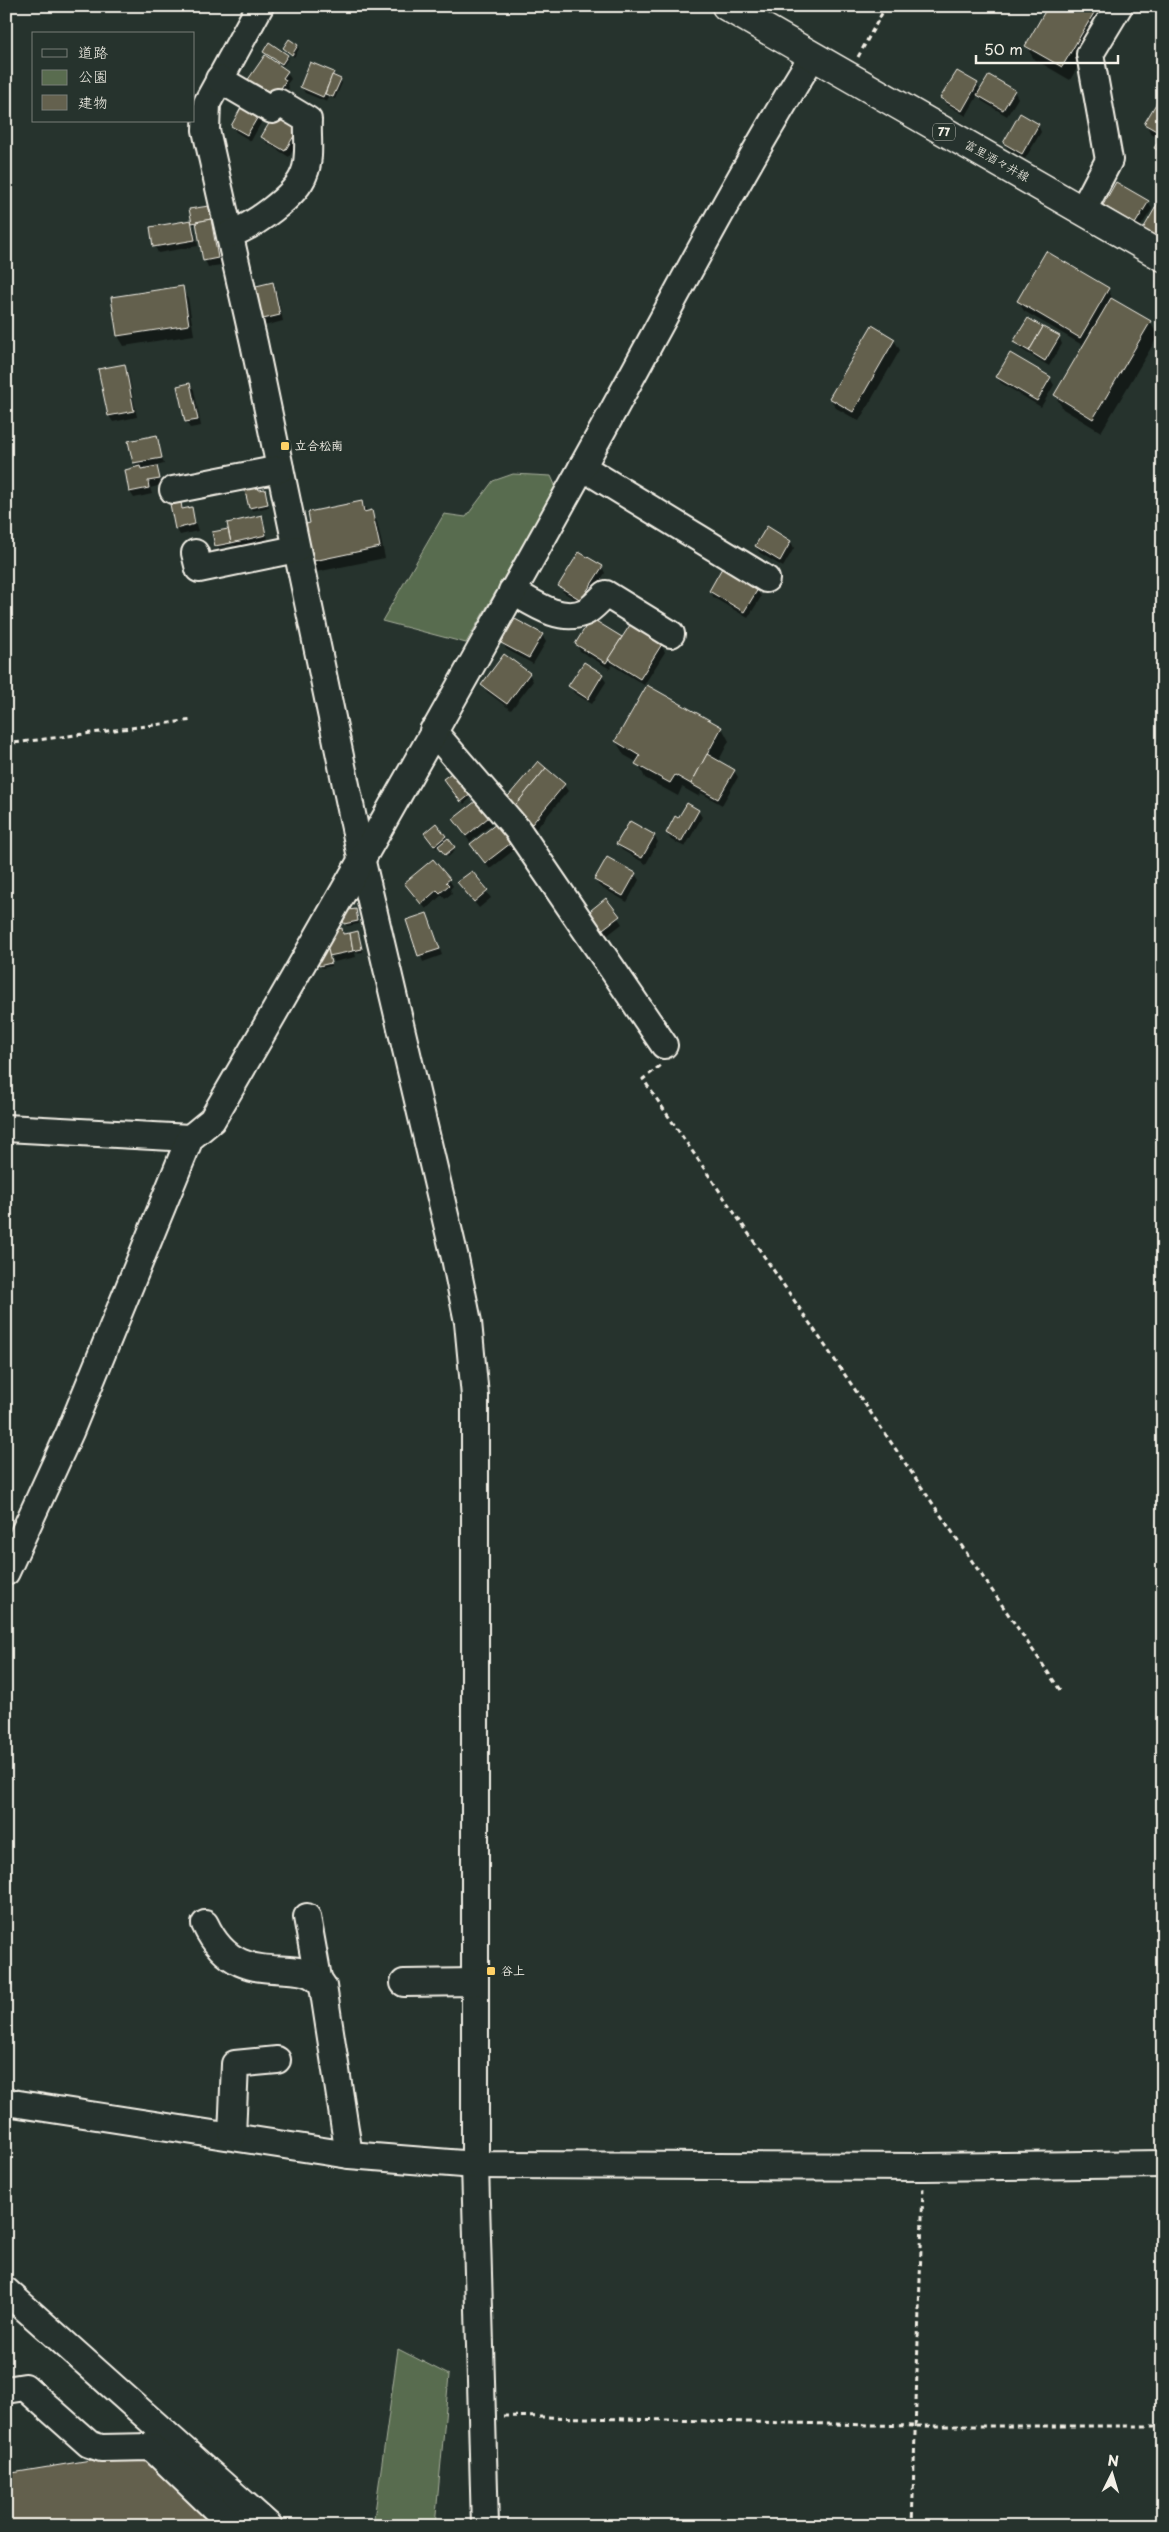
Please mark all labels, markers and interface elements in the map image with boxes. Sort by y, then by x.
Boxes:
legend [32,32,195,122]
scale bar [976,32,1119,64]
text: 50 m [984,37,1023,60]
text: 道路 [78,40,108,63]
text: 公園 [78,64,108,87]
text: 建物 [78,90,108,113]
road number: 77 [933,124,955,140]
street label: 富里酒々井線 [962,135,1033,185]
place label: 立合松南 [295,436,343,454]
marker: 立合松南 [279,440,291,452]
place label: 谷上 [501,1961,525,1979]
marker: 谷上 [485,1965,497,1977]
north arrow [1086,2450,1136,2500]
text: N [1107,2450,1120,2471]

